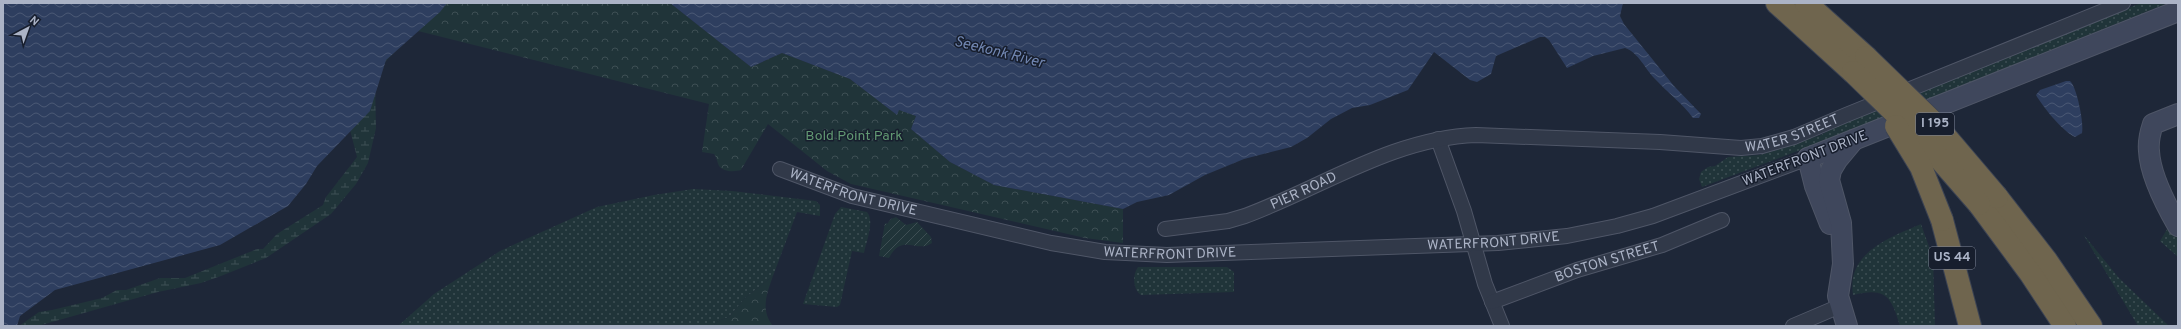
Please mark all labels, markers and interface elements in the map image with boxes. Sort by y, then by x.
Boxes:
north arrow [8,8,48,48]
text: N [26,13,41,29]
water label: Seekonk River [952,33,1047,74]
street label: WATER STREET [1744,110,1842,156]
road number: I 195 [1916,113,1954,135]
street label: WATERFRONT DRIVE [1740,127,1870,191]
park label: Bold Point Park [805,128,903,145]
street label: WATERFRONT DRIVE [787,165,919,220]
street label: PIER ROAD [1268,168,1340,213]
street label: WATERFRONT DRIVE [1427,228,1561,254]
street label: BOSTON STREET [1552,238,1662,286]
street label: WATERFRONT DRIVE [1103,243,1237,264]
road number: US 44 [1929,247,1975,269]

